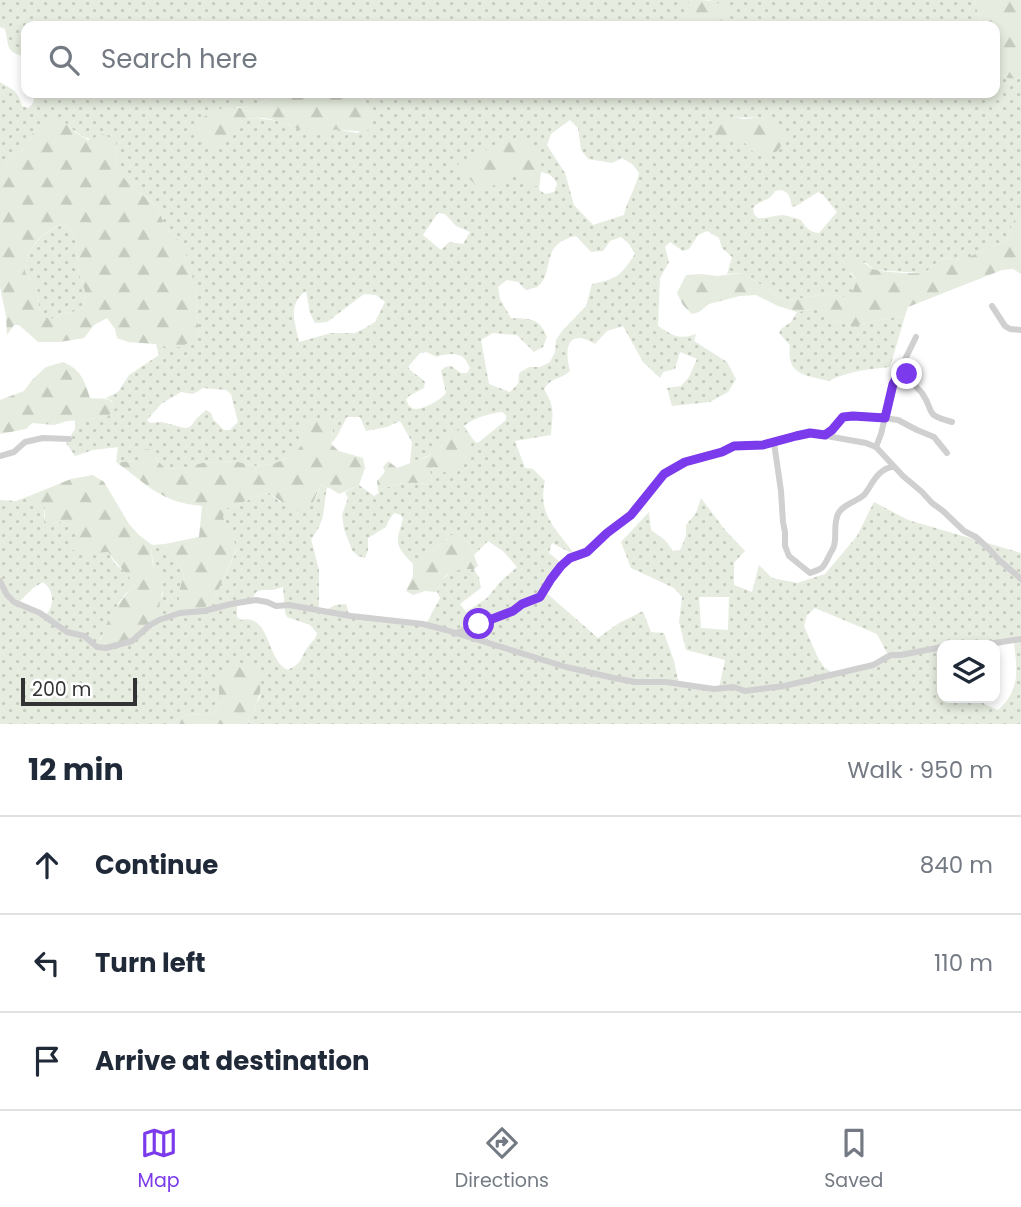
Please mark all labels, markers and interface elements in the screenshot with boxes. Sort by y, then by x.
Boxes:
search box [21,21,1000,98]
icon: search [45,41,83,79]
text: Search here [101,41,258,77]
route end [891,358,922,389]
route start [463,608,494,639]
map controls [937,640,1000,703]
button: layers [937,640,1000,703]
scale bar [21,675,136,707]
text: 200 m [32,676,91,703]
text: 12 min [28,748,124,791]
text: Walk · 950 m [847,754,993,786]
icon: ahead [28,846,66,884]
text: Continue [95,847,218,883]
text: 840 m [920,849,993,881]
icon: left [28,944,66,982]
text: Turn left [95,945,206,981]
text: 110 m [934,947,993,979]
icon: arrive [28,1042,66,1080]
text: Arrive at destination [95,1043,370,1079]
tab: Map [138,1124,180,1195]
tab: Directions [455,1124,549,1195]
tab: Saved [824,1124,883,1195]

